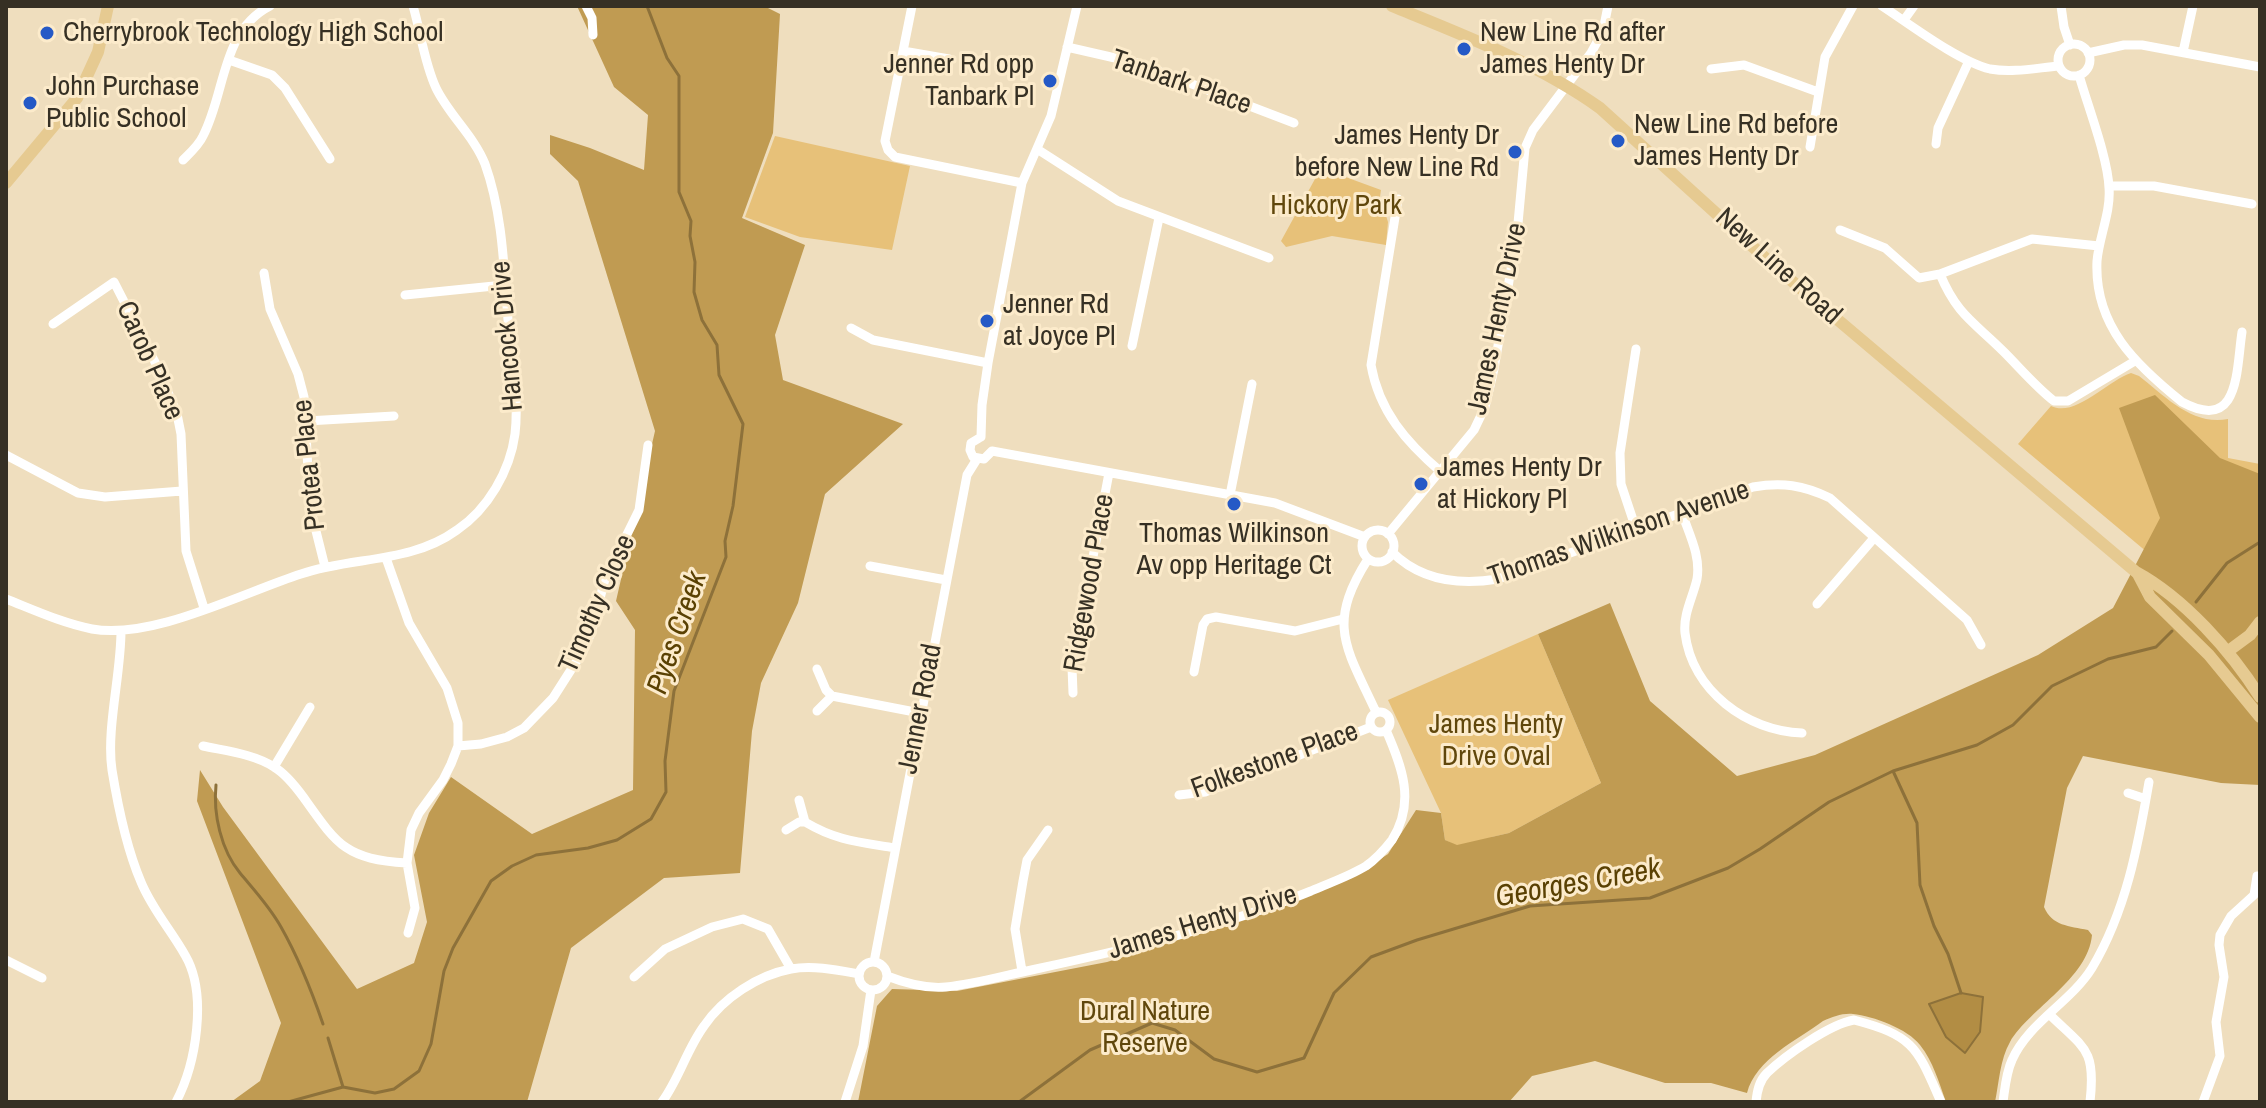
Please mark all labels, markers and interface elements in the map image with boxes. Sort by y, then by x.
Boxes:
place label: Cherrybrook Technology High School [63,16,443,50]
place label: New Line Rd after James Henty Dr [1480,16,1665,82]
marker: Cherrybrook Technology High School [38,24,56,42]
marker: New Line Rd after James Henty Dr [1455,40,1473,58]
street label: Tanbark Place [1107,43,1255,123]
place label: Jenner Rd opp Tanbark Pl [883,48,1034,114]
place label: John Purchase Public School [46,70,199,136]
marker: Jenner Rd opp Tanbark Pl [1041,72,1059,90]
marker: John Purchase Public School [21,94,39,112]
place label: New Line Rd before James Henty Dr [1634,108,1838,174]
place label: James Henty Dr before New Line Rd [1295,119,1499,185]
marker: New Line Rd before James Henty Dr [1609,132,1627,150]
marker: James Henty Dr before New Line Rd [1506,143,1524,161]
park label: Hickory Park [1270,189,1402,223]
street label: New Line Road [1708,202,1848,332]
street label: James Henty Drive [1461,220,1535,418]
street label: Hancock Drive [485,260,531,412]
place label: Jenner Rd at Joyce Pl [1003,288,1115,354]
street label: Carob Place [108,296,190,426]
marker: Jenner Rd at Joyce Pl [978,312,996,330]
street label: Protea Place [286,398,334,532]
place label: James Henty Dr at Hickory Pl [1437,451,1602,517]
street label: Thomas Wilkinson Avenue [1484,474,1754,594]
marker: James Henty Dr at Hickory Pl [1412,475,1430,493]
street label: Ridgewood Place [1058,491,1122,675]
marker: Thomas Wilkinson Av opp Heritage Ct [1225,495,1243,513]
place label: Thomas Wilkinson Av opp Heritage Ct [1137,517,1331,583]
street label: Timothy Close [553,530,643,678]
water label: Pyes Creek [640,567,716,699]
street label: Jenner Road [892,641,950,777]
park label: James Henty Drive Oval [1429,708,1563,774]
street label: Folkestone Place [1187,715,1363,807]
water label: Georges Creek [1493,852,1663,916]
street label: James Henty Drive [1105,878,1301,968]
park label: Dural Nature Reserve [1080,995,1210,1061]

